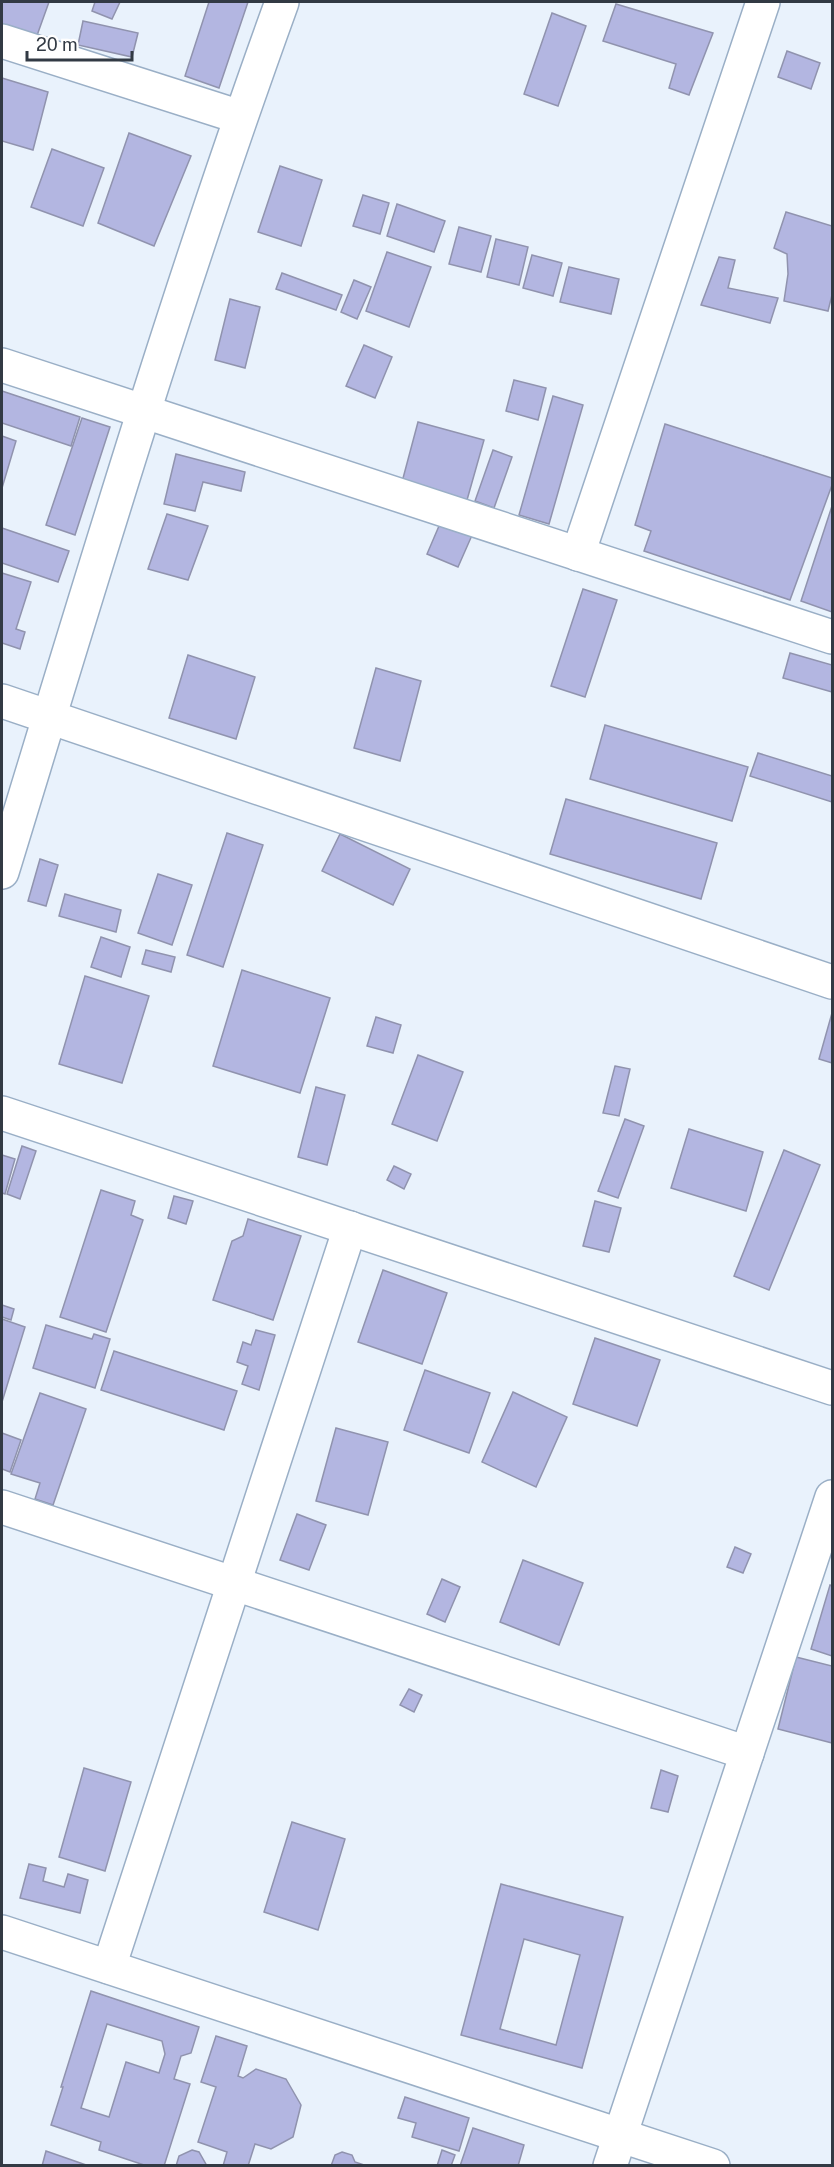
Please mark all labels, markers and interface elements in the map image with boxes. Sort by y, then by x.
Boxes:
scale bar [27,24,132,62]
text: 20 m [36,34,78,55]

